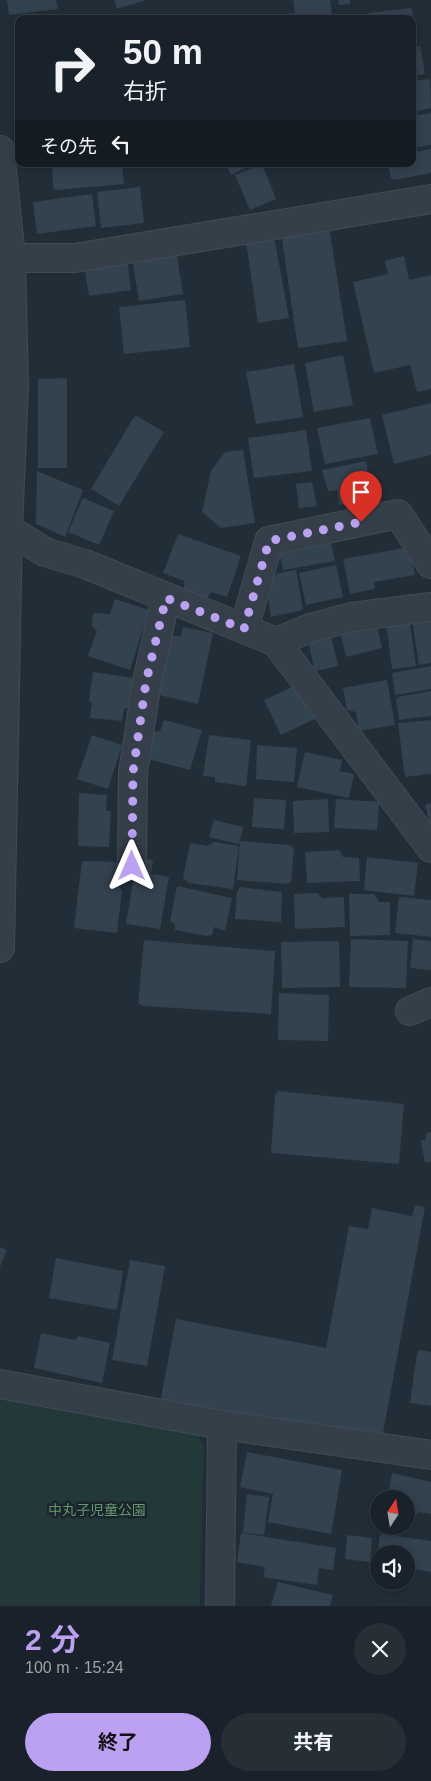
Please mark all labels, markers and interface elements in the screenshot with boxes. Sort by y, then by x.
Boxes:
text: 50 m [123,32,203,71]
icon: right [40,35,105,100]
text: 右折 [123,79,167,104]
icon: left [107,130,135,158]
text: その先 [40,136,97,157]
pin [340,471,382,522]
icon: arrive [347,478,375,506]
position arrow [105,839,157,891]
north arrow [370,1490,415,1535]
map controls [370,1490,415,1590]
park label: 中丸子児童公園 [48,1502,146,1518]
button: sound [370,1545,415,1590]
text: 2 分 [25,1623,80,1656]
button: close [354,1623,406,1675]
text: 100 m · 15:24 [25,1659,124,1676]
button: 終了 [25,1713,211,1771]
button: 共有 [221,1713,406,1771]

